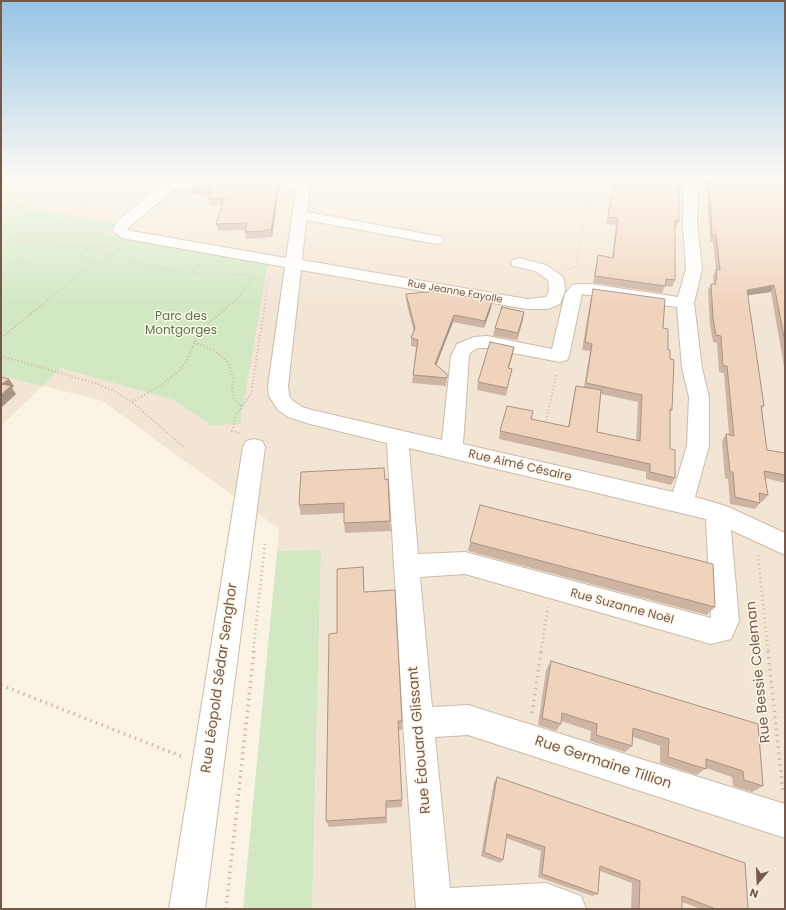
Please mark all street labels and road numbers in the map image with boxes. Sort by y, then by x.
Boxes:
street label: Rue Jeanne Fayolle [407,278,503,306]
street label: Rue Aimé Césaire [467,447,573,485]
street label: Rue Léopold Sédar Senghor [198,582,242,774]
street label: Rue Suzanne Noël [569,586,675,628]
street label: Rue Bessie Coleman [743,600,775,744]
street label: Rue Édouard Glissant [405,665,435,815]
street label: Rue Germaine Tillion [533,733,673,793]

